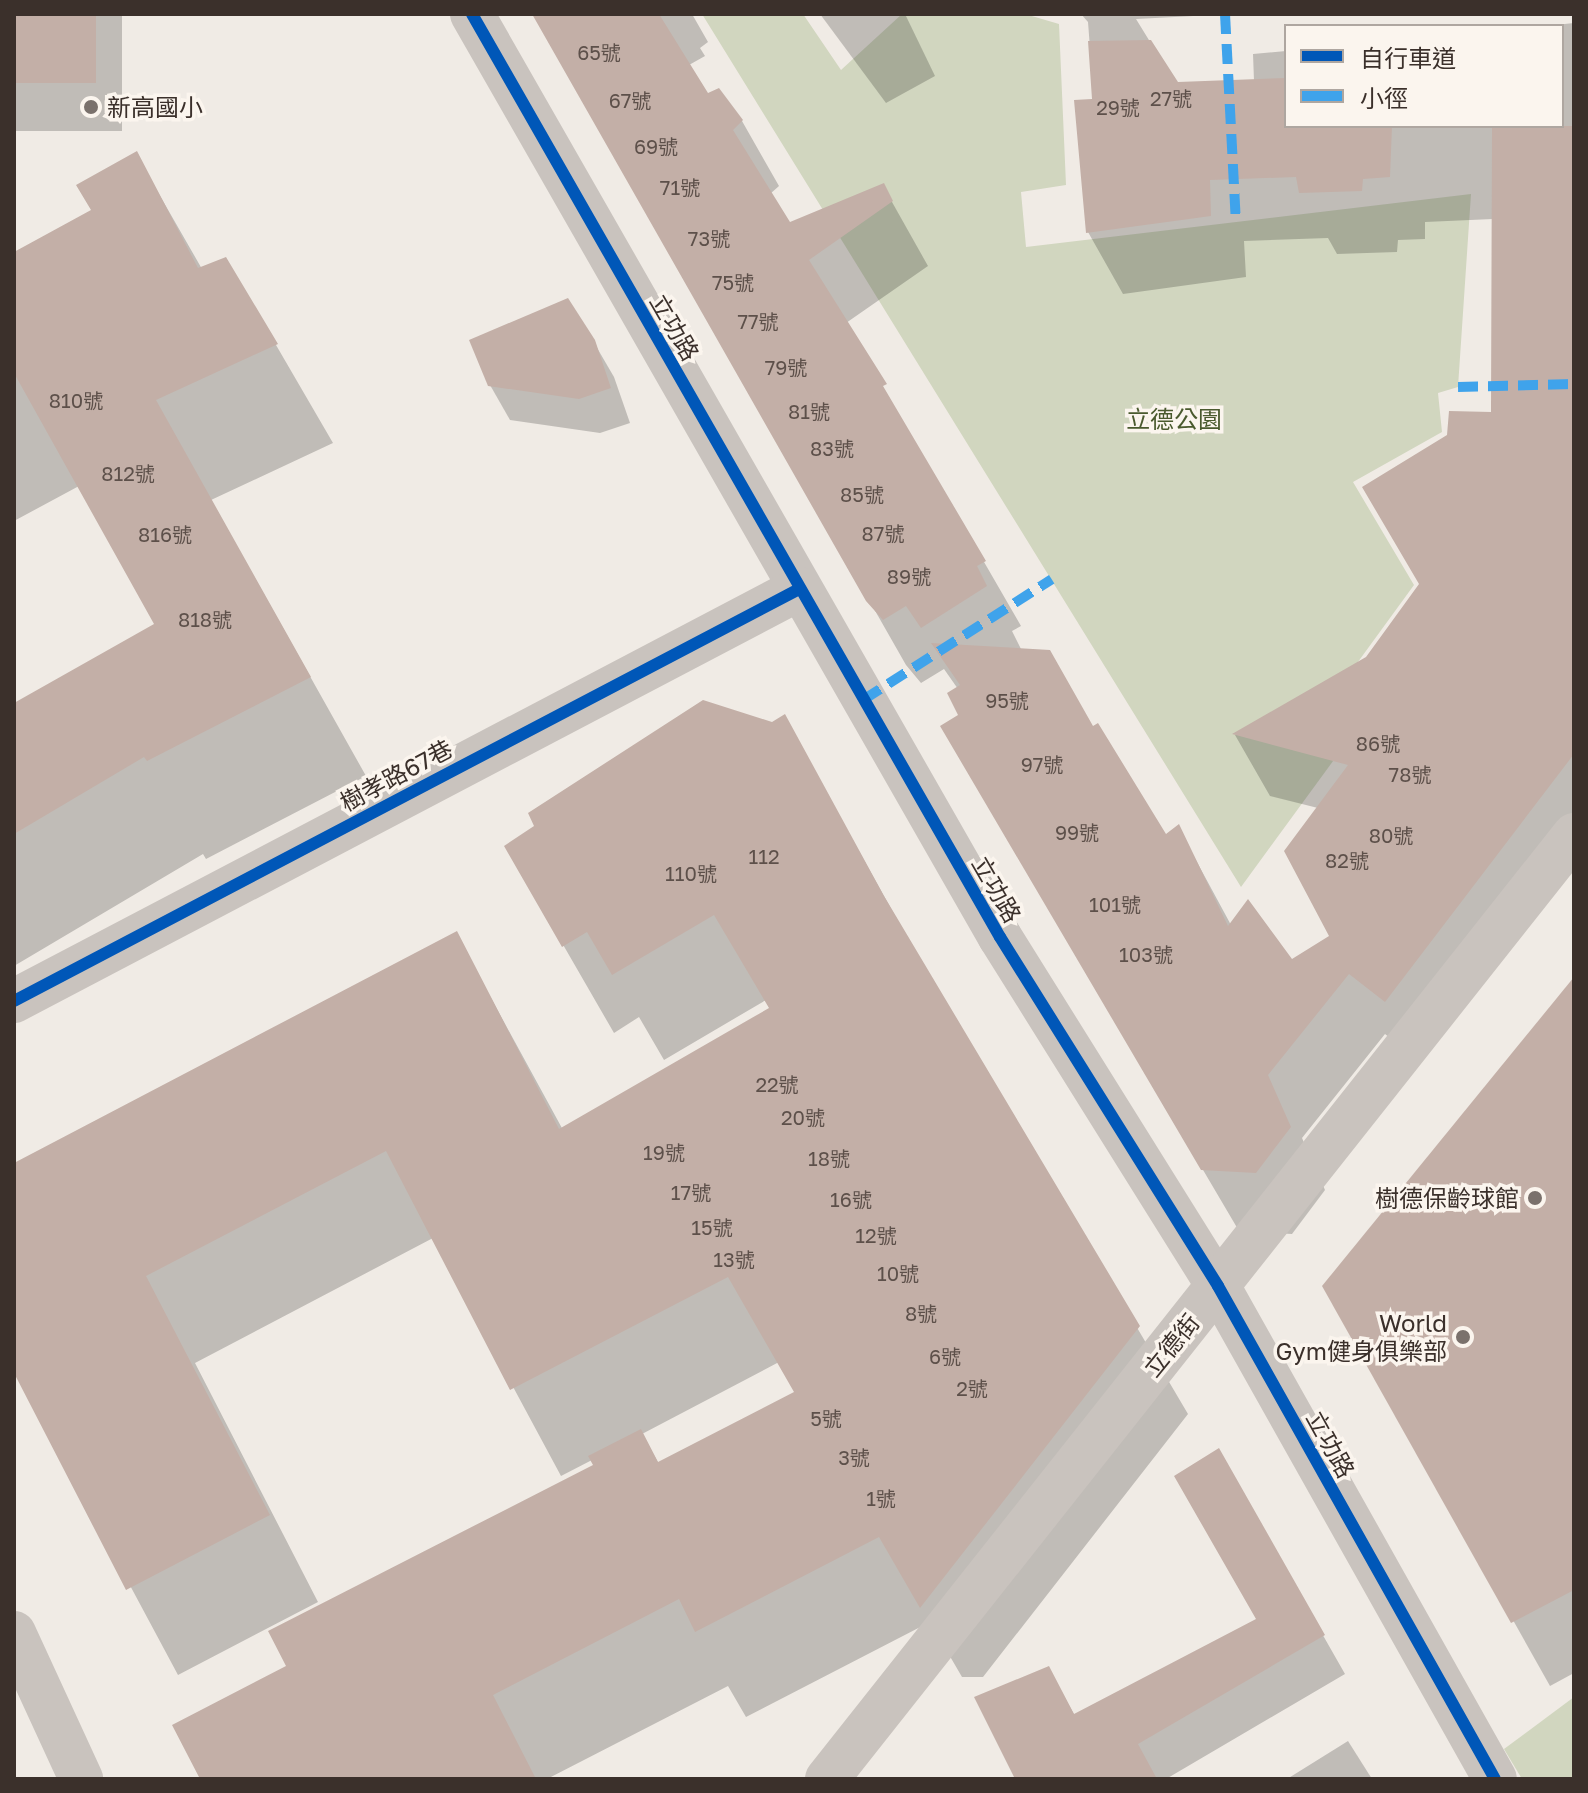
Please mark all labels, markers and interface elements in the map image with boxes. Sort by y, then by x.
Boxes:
legend [1284,24,1564,128]
house number: 65號 [577,40,621,64]
text: 自行車道 [1360,43,1456,72]
text: 小徑 [1360,83,1408,112]
house number: 27號 [1150,86,1192,110]
house number: 67號 [609,88,651,112]
place label: 新高國小 [107,93,203,121]
house number: 29號 [1096,95,1140,119]
marker: 新高國小 [82,98,100,116]
house number: 69號 [634,134,678,158]
house number: 71號 [660,175,700,199]
house number: 73號 [688,226,730,250]
house number: 75號 [712,270,754,294]
street label: 立功路 [645,289,705,365]
house number: 77號 [737,309,779,333]
house number: 79號 [765,355,807,379]
house number: 810號 [49,388,103,412]
house number: 81號 [788,399,830,423]
park label: 立德公園 [1126,405,1222,433]
house number: 83號 [810,436,854,460]
house number: 812號 [101,461,155,485]
house number: 85號 [840,482,884,506]
house number: 87號 [862,521,904,545]
house number: 816號 [138,522,192,546]
house number: 89號 [887,564,931,588]
house number: 818號 [178,607,232,631]
house number: 95號 [985,688,1029,712]
house number: 86號 [1356,731,1400,755]
street label: 樹孝路67巷 [335,733,457,817]
house number: 97號 [1021,752,1063,776]
house number: 78號 [1389,762,1431,786]
house number: 99號 [1055,820,1099,844]
house number: 80號 [1369,823,1413,847]
house number: 112 [749,844,779,868]
house number: 82號 [1325,848,1369,872]
street label: 立功路 [967,851,1027,927]
house number: 110號 [665,861,717,885]
house number: 101號 [1089,892,1141,916]
house number: 103號 [1119,942,1173,966]
house number: 22號 [755,1072,799,1096]
house number: 20號 [781,1105,825,1129]
house number: 19號 [643,1140,685,1164]
house number: 18號 [808,1146,850,1170]
house number: 17號 [671,1180,711,1204]
place label: 樹德保齡球館 [1375,1184,1519,1212]
house number: 16號 [830,1187,872,1211]
marker: 樹德保齡球館 [1526,1189,1544,1207]
house number: 15號 [691,1215,733,1239]
house number: 12號 [855,1223,897,1247]
house number: 13號 [713,1247,755,1271]
house number: 10號 [877,1261,919,1285]
house number: 8號 [905,1301,937,1325]
street label: 立德街 [1137,1308,1205,1382]
place label: World Gym健身俱樂部 [1275,1309,1447,1365]
marker: World Gym健身俱樂部 [1454,1328,1472,1346]
house number: 6號 [929,1344,961,1368]
house number: 2號 [956,1376,988,1400]
house number: 5號 [810,1406,842,1430]
street label: 立功路 [1301,1406,1361,1482]
house number: 3號 [838,1445,870,1469]
house number: 1號 [866,1486,896,1510]

